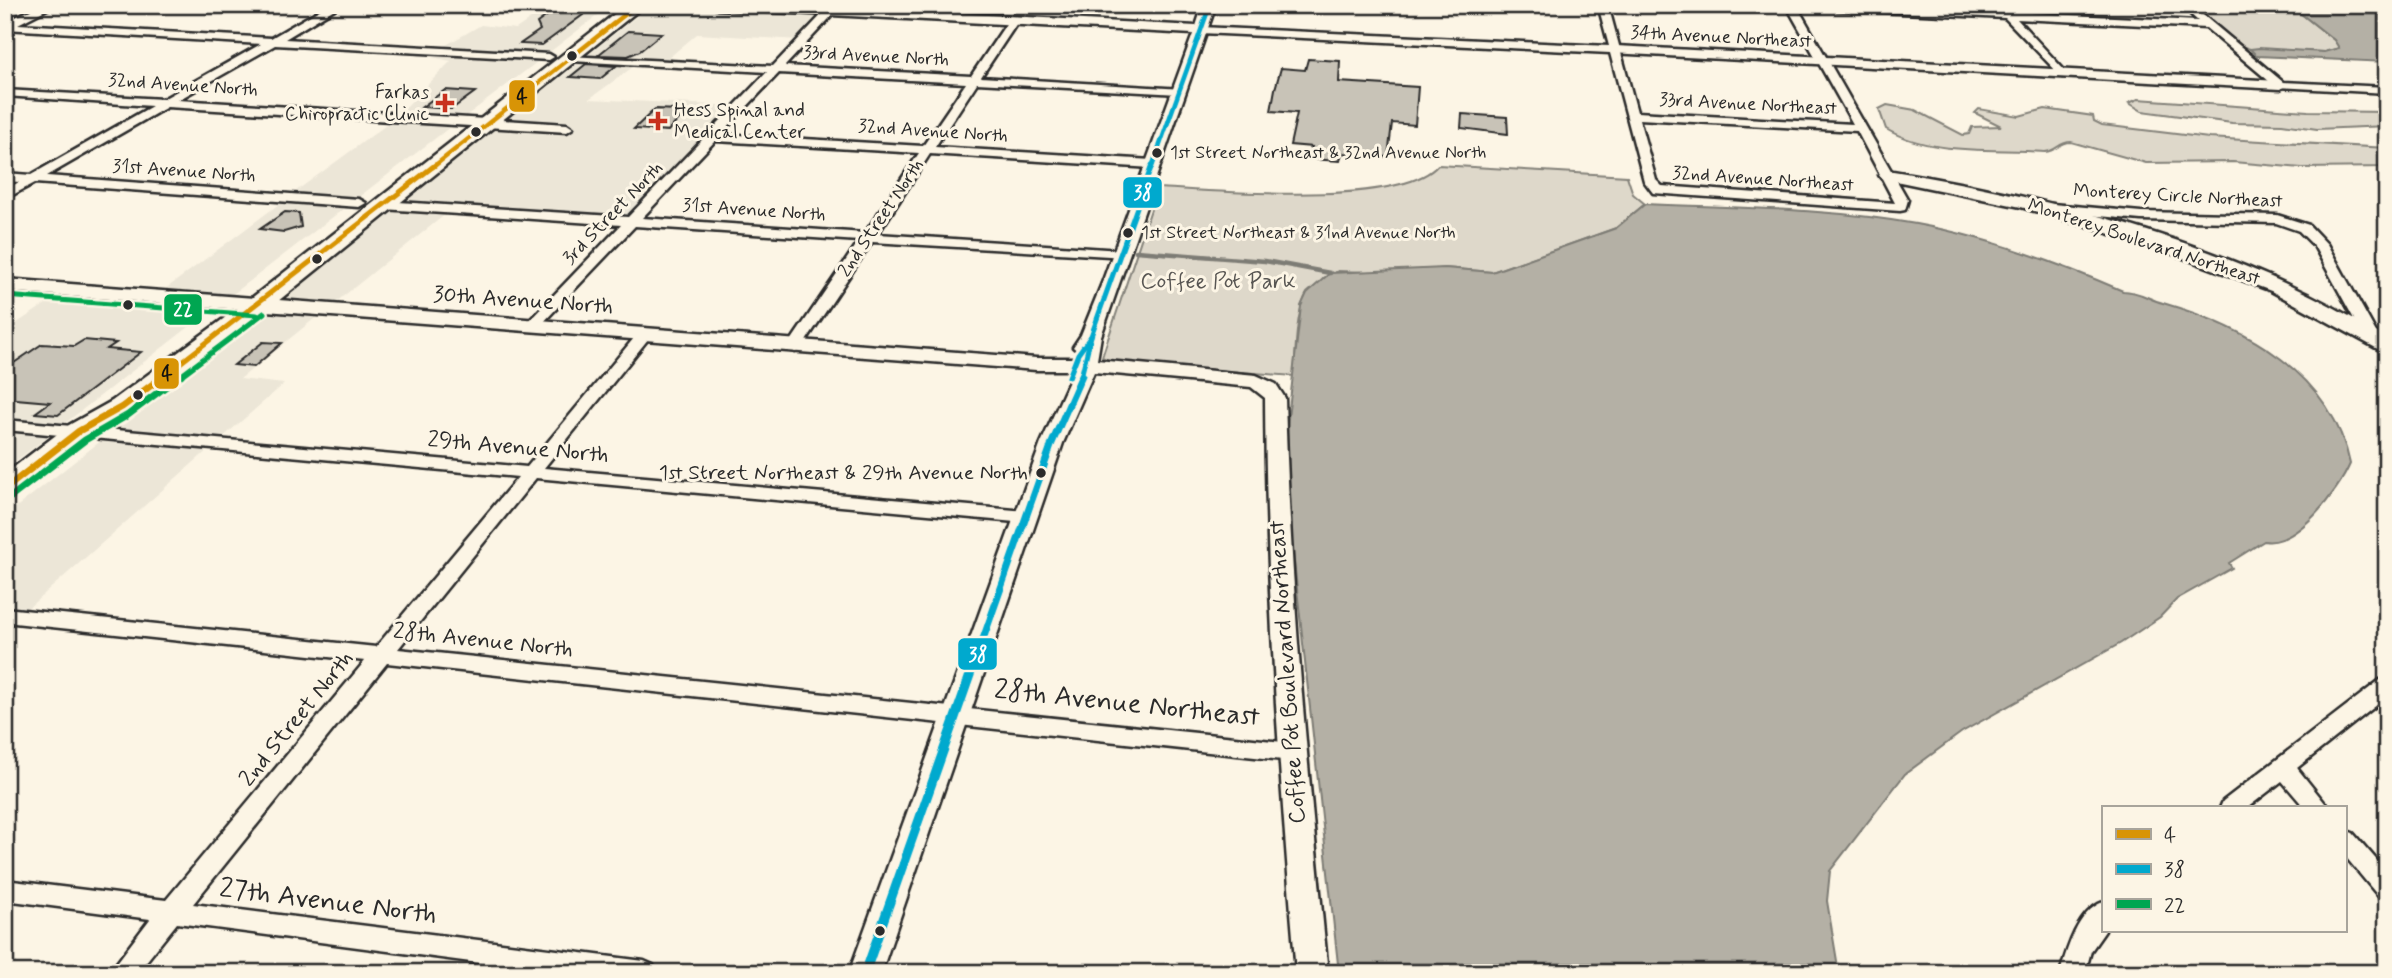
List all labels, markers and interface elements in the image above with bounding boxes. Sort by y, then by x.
street label: 34th Avenue Northeast [1630,20,1812,54]
street label: 33rd Avenue North [802,40,950,72]
unlabelled marker [565,49,579,63]
street label: 32nd Avenue North [107,67,259,103]
line badge: 4 [508,79,536,113]
place label: Farkas Chiropractic Clinic [285,80,430,127]
text: 4 [516,85,528,110]
street label: 33rd Avenue Northeast [1659,87,1837,121]
marker: Farkas Chiropractic Clinic [435,93,455,113]
place label: Hess Spinal and Medical Center [674,98,805,145]
marker: Hess Spinal and Medical Center [648,111,668,131]
street label: 32nd Avenue North [857,113,1009,149]
unlabelled marker [469,125,483,139]
place label: 1st Street Northeast & 32nd Avenue North [1170,141,1486,165]
marker: 1st Street Northeast & 32nd Avenue North [1150,146,1164,160]
street label: 31st Avenue North [112,154,256,188]
street label: 2nd Street North [832,154,930,282]
street label: 3rd Street North [557,156,669,270]
street label: 32nd Avenue Northeast [1671,160,1855,198]
line badge: 38 [1122,176,1163,209]
street label: Monterey Circle Northeast [2073,178,2283,214]
text: 38 [1133,181,1153,206]
street label: 31st Avenue North [682,193,826,227]
street label: Monterey Boulevard Northeast [2025,193,2263,291]
place label: 1st Street Northeast & 31nd Avenue North [1141,221,1456,245]
marker: 1st Street Northeast & 31nd Avenue North [1121,226,1135,240]
unlabelled marker [310,252,324,266]
park label: Coffee Pot Park [1140,267,1296,297]
street label: 30th Avenue North [432,280,614,322]
line badge: 22 [163,293,203,326]
unlabelled marker [121,298,135,312]
text: 22 [173,298,193,323]
line badge: 4 [153,357,180,390]
text: 4 [161,362,173,387]
unlabelled marker [131,388,145,402]
street label: 29th Avenue North [426,425,610,471]
place label: 1st Street Northeast & 29th Avenue North [659,459,1028,487]
marker: 1st Street Northeast & 29th Avenue North [1034,466,1048,480]
street label: Coffee Pot Boulevard Northeast [1262,519,1314,825]
street label: 28th Avenue North [392,617,574,665]
line badge: 38 [957,637,998,671]
text: 38 [968,643,988,668]
street label: 2nd Street North [233,645,361,793]
street label: 28th Avenue Northeast [992,672,1262,736]
legend [2102,806,2346,932]
text: 4 [2164,822,2176,850]
text: 38 [2164,856,2185,884]
street label: 27th Avenue North [217,870,439,934]
text: 22 [2164,892,2185,920]
unlabelled marker [873,924,887,938]

